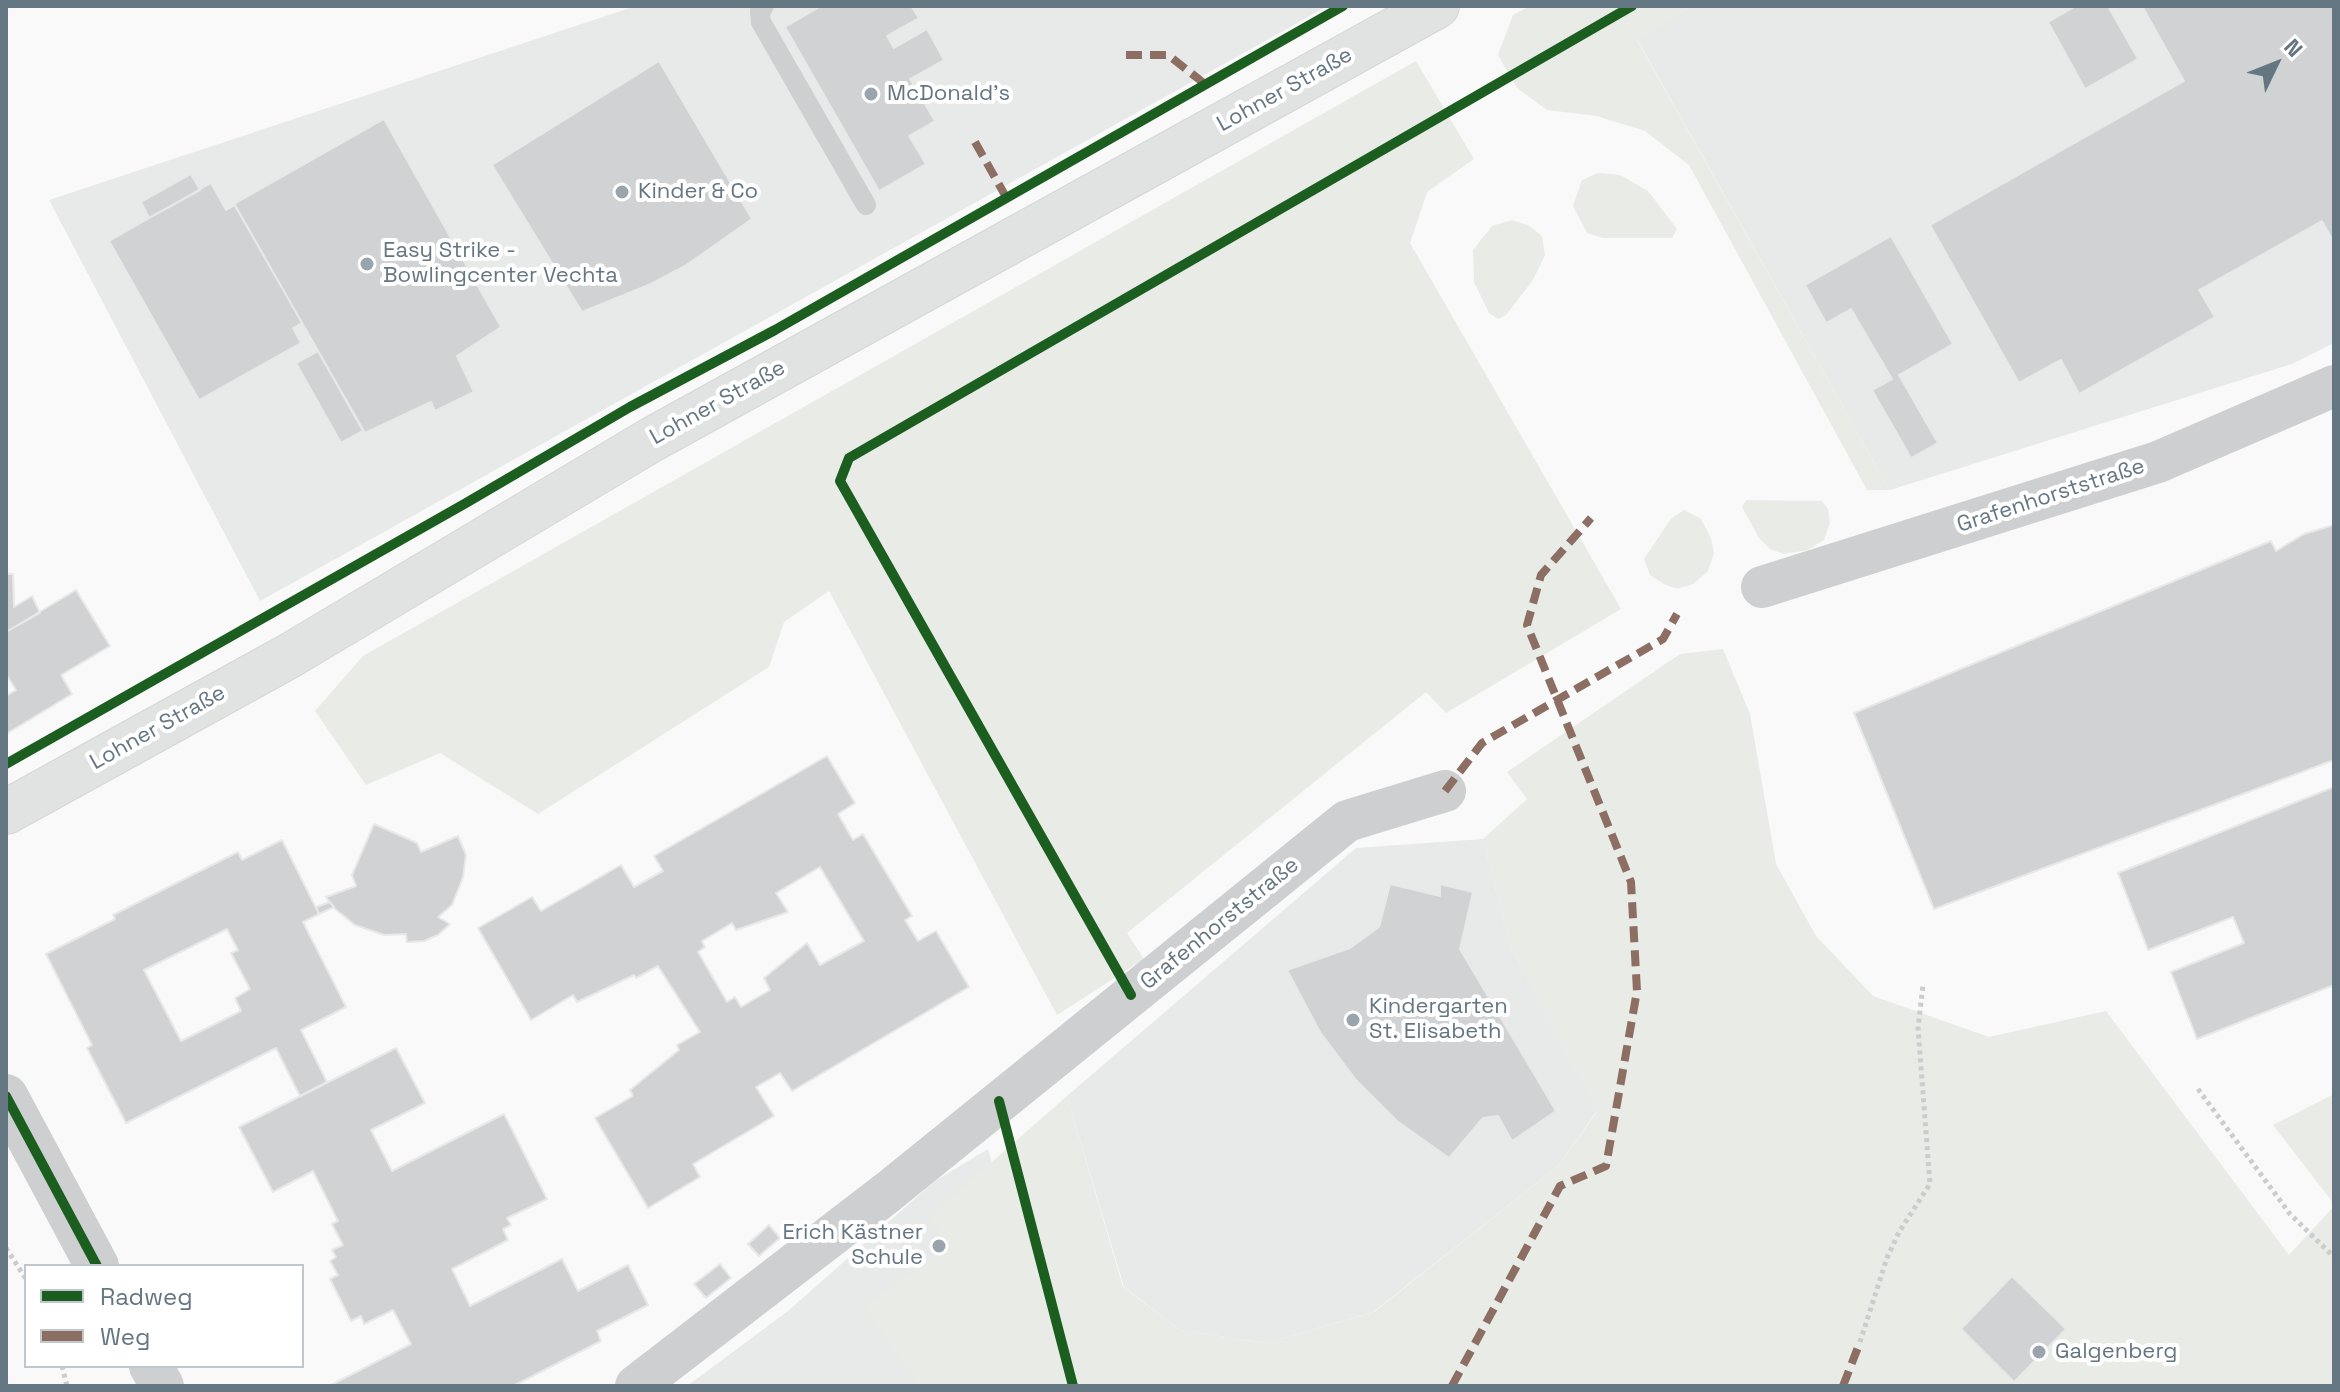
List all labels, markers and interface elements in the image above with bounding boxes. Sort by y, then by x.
north arrow [2236,24,2316,104]
text: N [2278,33,2309,63]
street label: Lohner Straße [1213,42,1357,138]
place label: McDonald's [887,81,1010,107]
marker: McDonald's [862,85,880,103]
place label: Kinder & Co [638,179,758,205]
marker: Kinder & Co [613,183,631,201]
place label: Easy Strike - Bowlingcenter Vechta [383,238,618,290]
marker: Easy Strike - Bowlingcenter Vechta [358,255,376,273]
street label: Lohner Straße [646,355,790,451]
street label: Grafenhorststraße [1954,453,2148,539]
street label: Lohner Straße [86,680,230,776]
street label: Grafenhorststraße [1136,852,1304,996]
place label: Kindergarten St. Elisabeth [1369,994,1508,1046]
marker: Kindergarten St. Elisabeth [1344,1011,1362,1029]
place label: Erich Kästner Schule [782,1220,923,1272]
marker: Erich Kästner Schule [930,1237,948,1255]
legend [24,1264,304,1368]
text: Radweg [100,1281,193,1312]
text: Weg [100,1321,150,1352]
place label: Galgenberg [2055,1339,2177,1365]
marker: Galgenberg [2030,1343,2048,1361]

